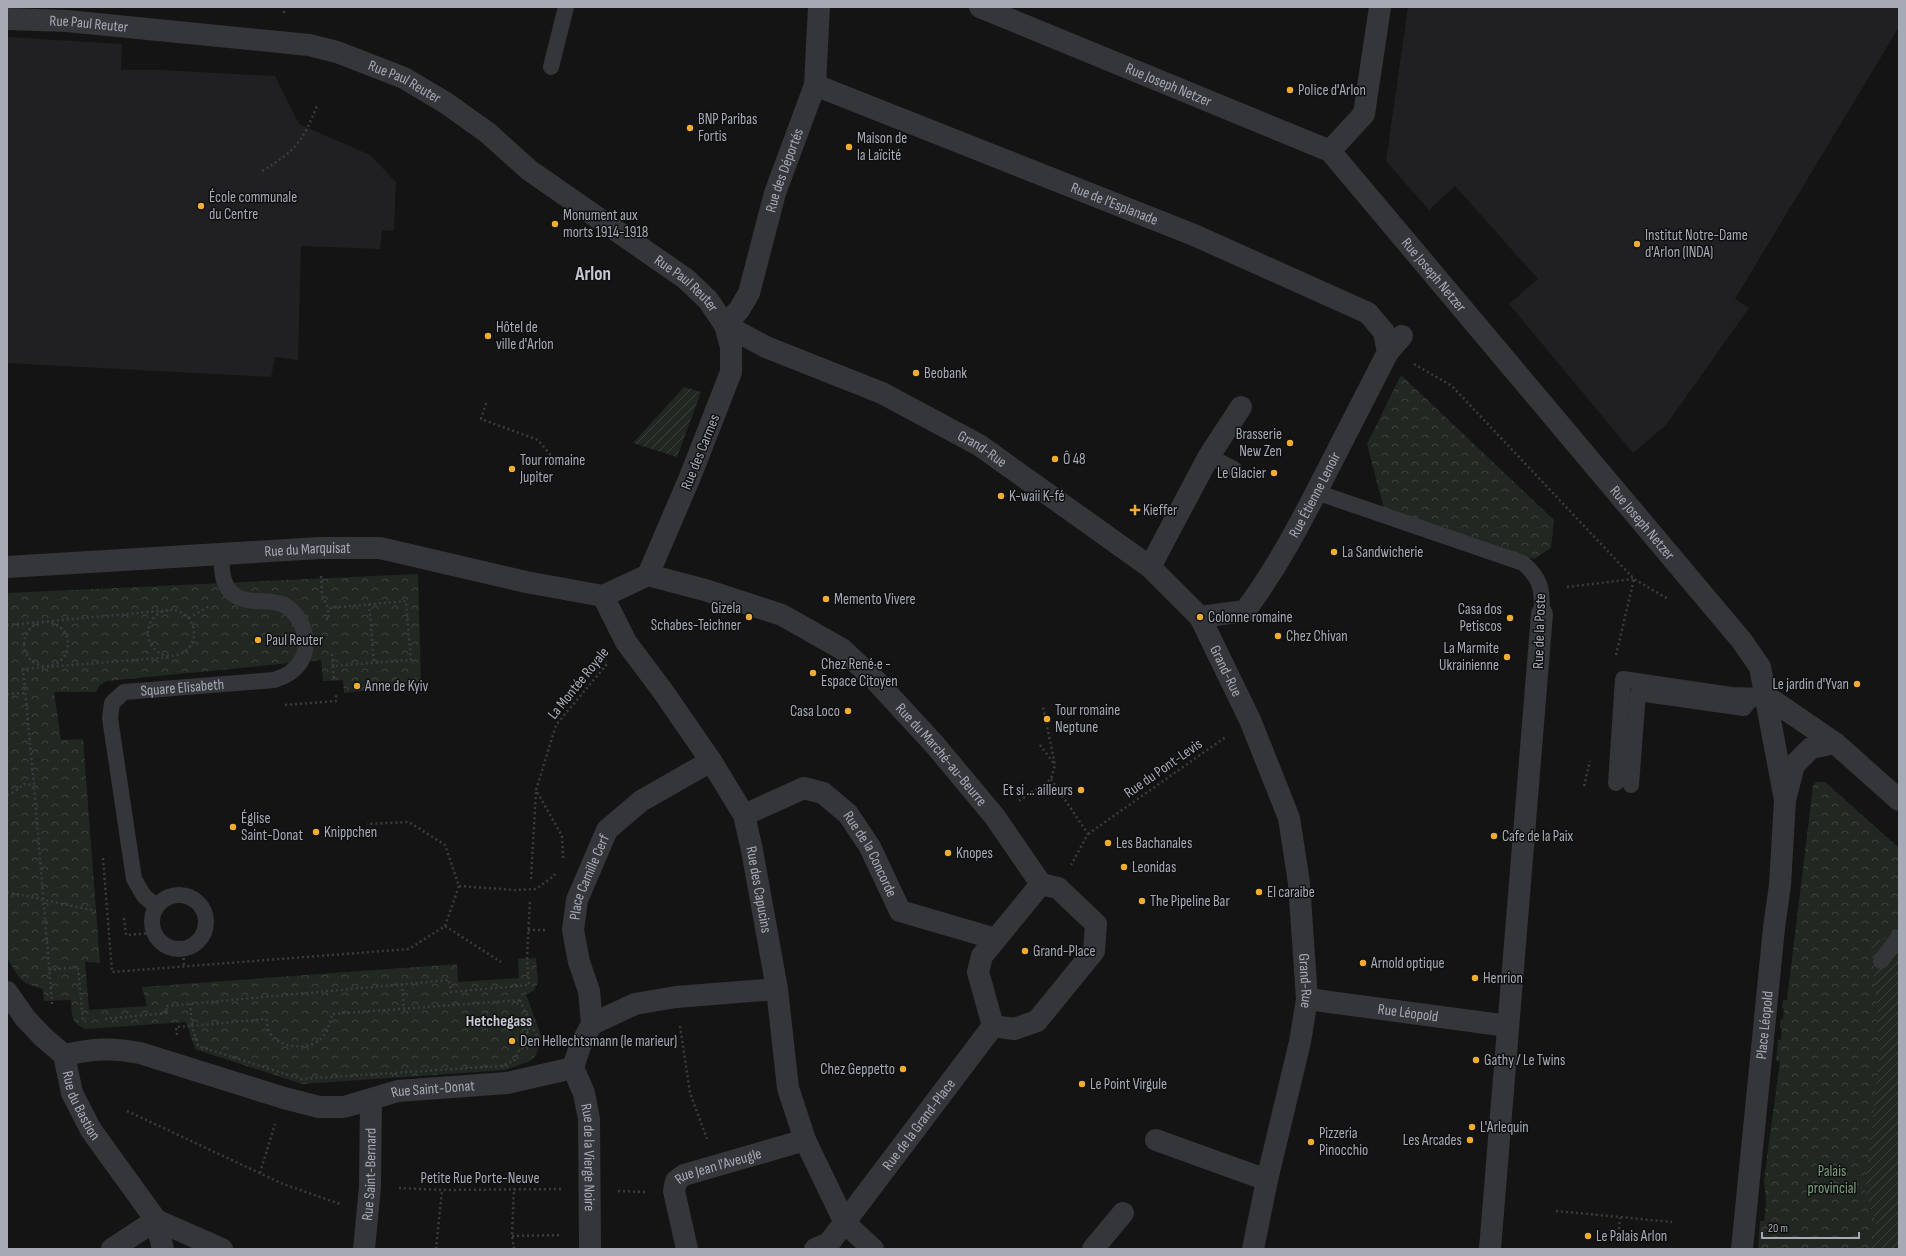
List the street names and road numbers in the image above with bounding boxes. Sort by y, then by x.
street label: Rue Paul Reuter [49,11,130,37]
street label: Rue Paul Reuter [366,56,445,108]
street label: Rue Joseph Netzer [1123,59,1215,111]
street label: Rue des Déportés [761,126,808,214]
street label: Rue de l'Esplanade [1068,178,1161,230]
street label: Rue Joseph Netzer [1397,234,1471,317]
street label: Rue Paul Reuter [651,251,723,316]
street label: Rue des Carmes [677,412,724,493]
street label: Grand-Rue [954,426,1010,472]
street label: Rue Étienne Lenoir [1285,448,1345,541]
street label: Rue Joseph Netzer [1605,482,1679,565]
street label: Rue du Marquisat [264,539,351,561]
street label: Rue de la Poste [1529,593,1550,669]
street label: Grand-Rue [1205,642,1246,700]
street label: La Montée Royale [544,643,613,723]
street label: Square Elisabeth [140,675,225,701]
street label: Rue du Marché-au-Beurre [891,699,991,810]
street label: Rue du Pont-Levis [1121,735,1206,802]
street label: Rue de la Concorde [839,807,901,900]
street label: Place Camille Cerf [565,831,614,921]
street label: Rue des Capucins [741,844,776,934]
street label: Grand-Rue [1294,953,1316,1010]
street label: Place Léopold [1752,990,1778,1060]
street label: Rue Léopold [1377,1000,1439,1027]
street label: Rue du Bastion [58,1069,104,1144]
street label: Rue de la Grand-Place [878,1075,960,1174]
street label: Rue Saint-Donat [389,1076,476,1103]
street label: Rue de la Vierge Noire [576,1102,599,1211]
street label: Rue Saint-Bernard [358,1128,381,1222]
street label: Rue Jean l'Aveugle [671,1144,764,1189]
street label: Petite Rue Porte-Neuve [421,1169,539,1188]

